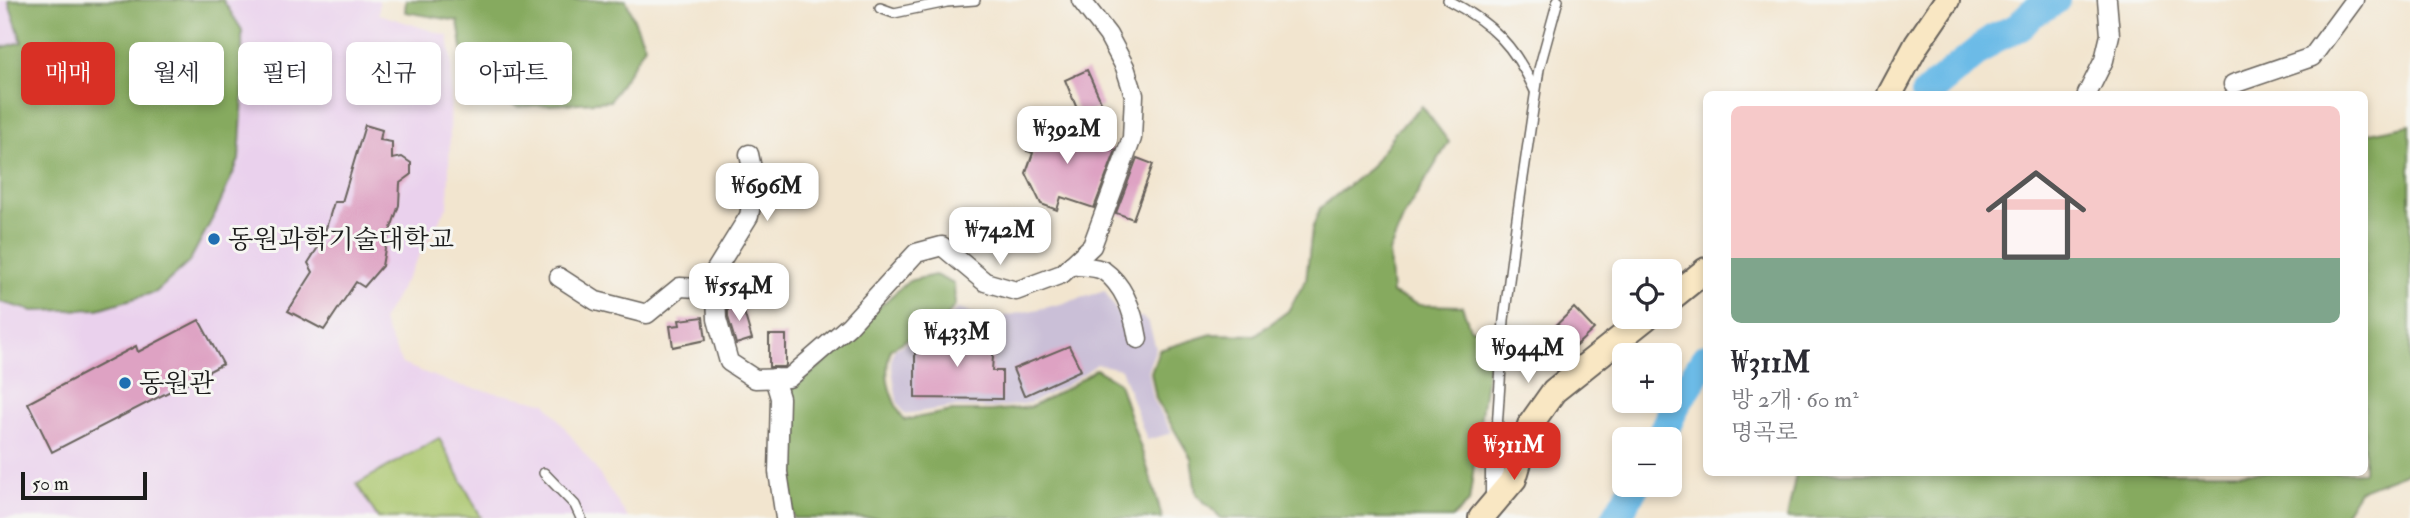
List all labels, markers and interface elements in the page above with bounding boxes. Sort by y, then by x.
chip: 매매 [21,42,115,105]
chip: 월세 [129,42,224,105]
chip: 필터 [238,42,332,105]
chip: 신규 [346,42,441,105]
chip: 아파트 [455,42,572,105]
pin: ₩392M [1018,106,1116,166]
text: ₩392M [1033,114,1101,143]
icon: home [1973,152,2099,278]
pin: ₩696M [718,164,816,223]
text: ₩696M [732,171,802,200]
pin: ₩742M [951,208,1049,267]
text: ₩742M [965,215,1035,244]
place label: 동원과학기술대학교 [228,224,454,256]
marker: 동원과학기술대학교 [206,231,222,247]
map controls [1612,259,1682,497]
button: locate [1612,259,1682,329]
pin: ₩554M [690,264,788,323]
text: ₩554M [705,271,773,300]
pin: ₩433M [908,310,1006,369]
text: ₩433M [924,317,990,346]
pin: ₩944M [1479,326,1577,385]
text: ₩944M [1492,333,1564,362]
button: + [1612,343,1682,413]
text: ₩311M [1731,344,1811,381]
place label: 동원관 [139,368,214,400]
marker: 동원관 [117,375,133,391]
text: 방 2개 · 60 m² [1731,385,1859,414]
text: 명곡로 [1731,418,1798,447]
pin: ₩311M [1465,422,1563,482]
button: − [1612,427,1682,497]
text: ₩311M [1483,430,1545,459]
scale bar [21,469,147,501]
text: 50 m [32,472,69,496]

